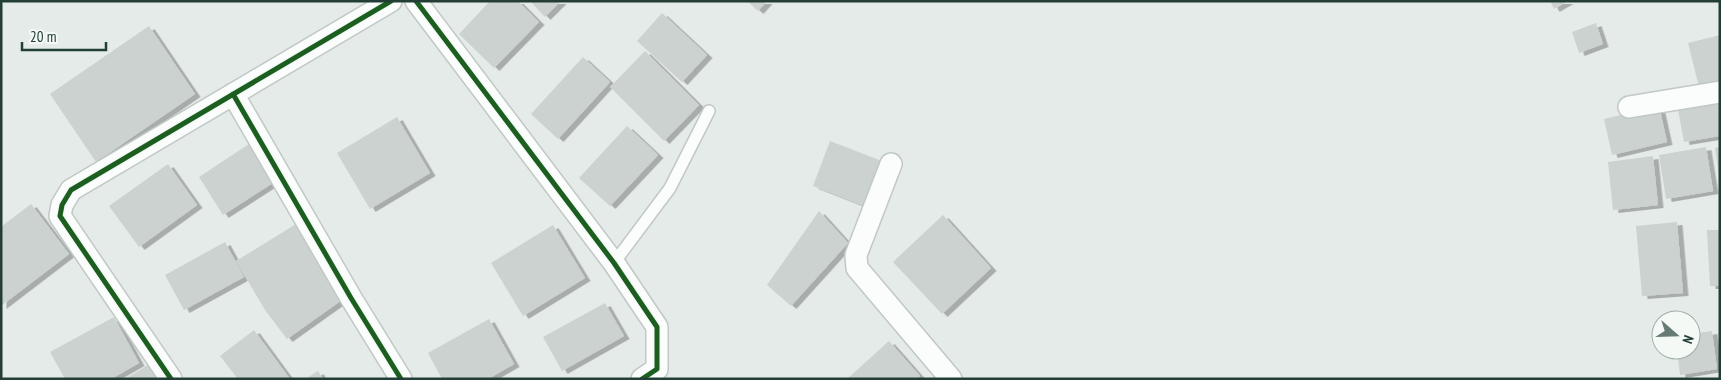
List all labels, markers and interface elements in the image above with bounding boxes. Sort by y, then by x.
scale bar [22,20,106,52]
text: 20 m [30,27,56,46]
north arrow [1651,310,1701,360]
text: N [1678,333,1698,346]

